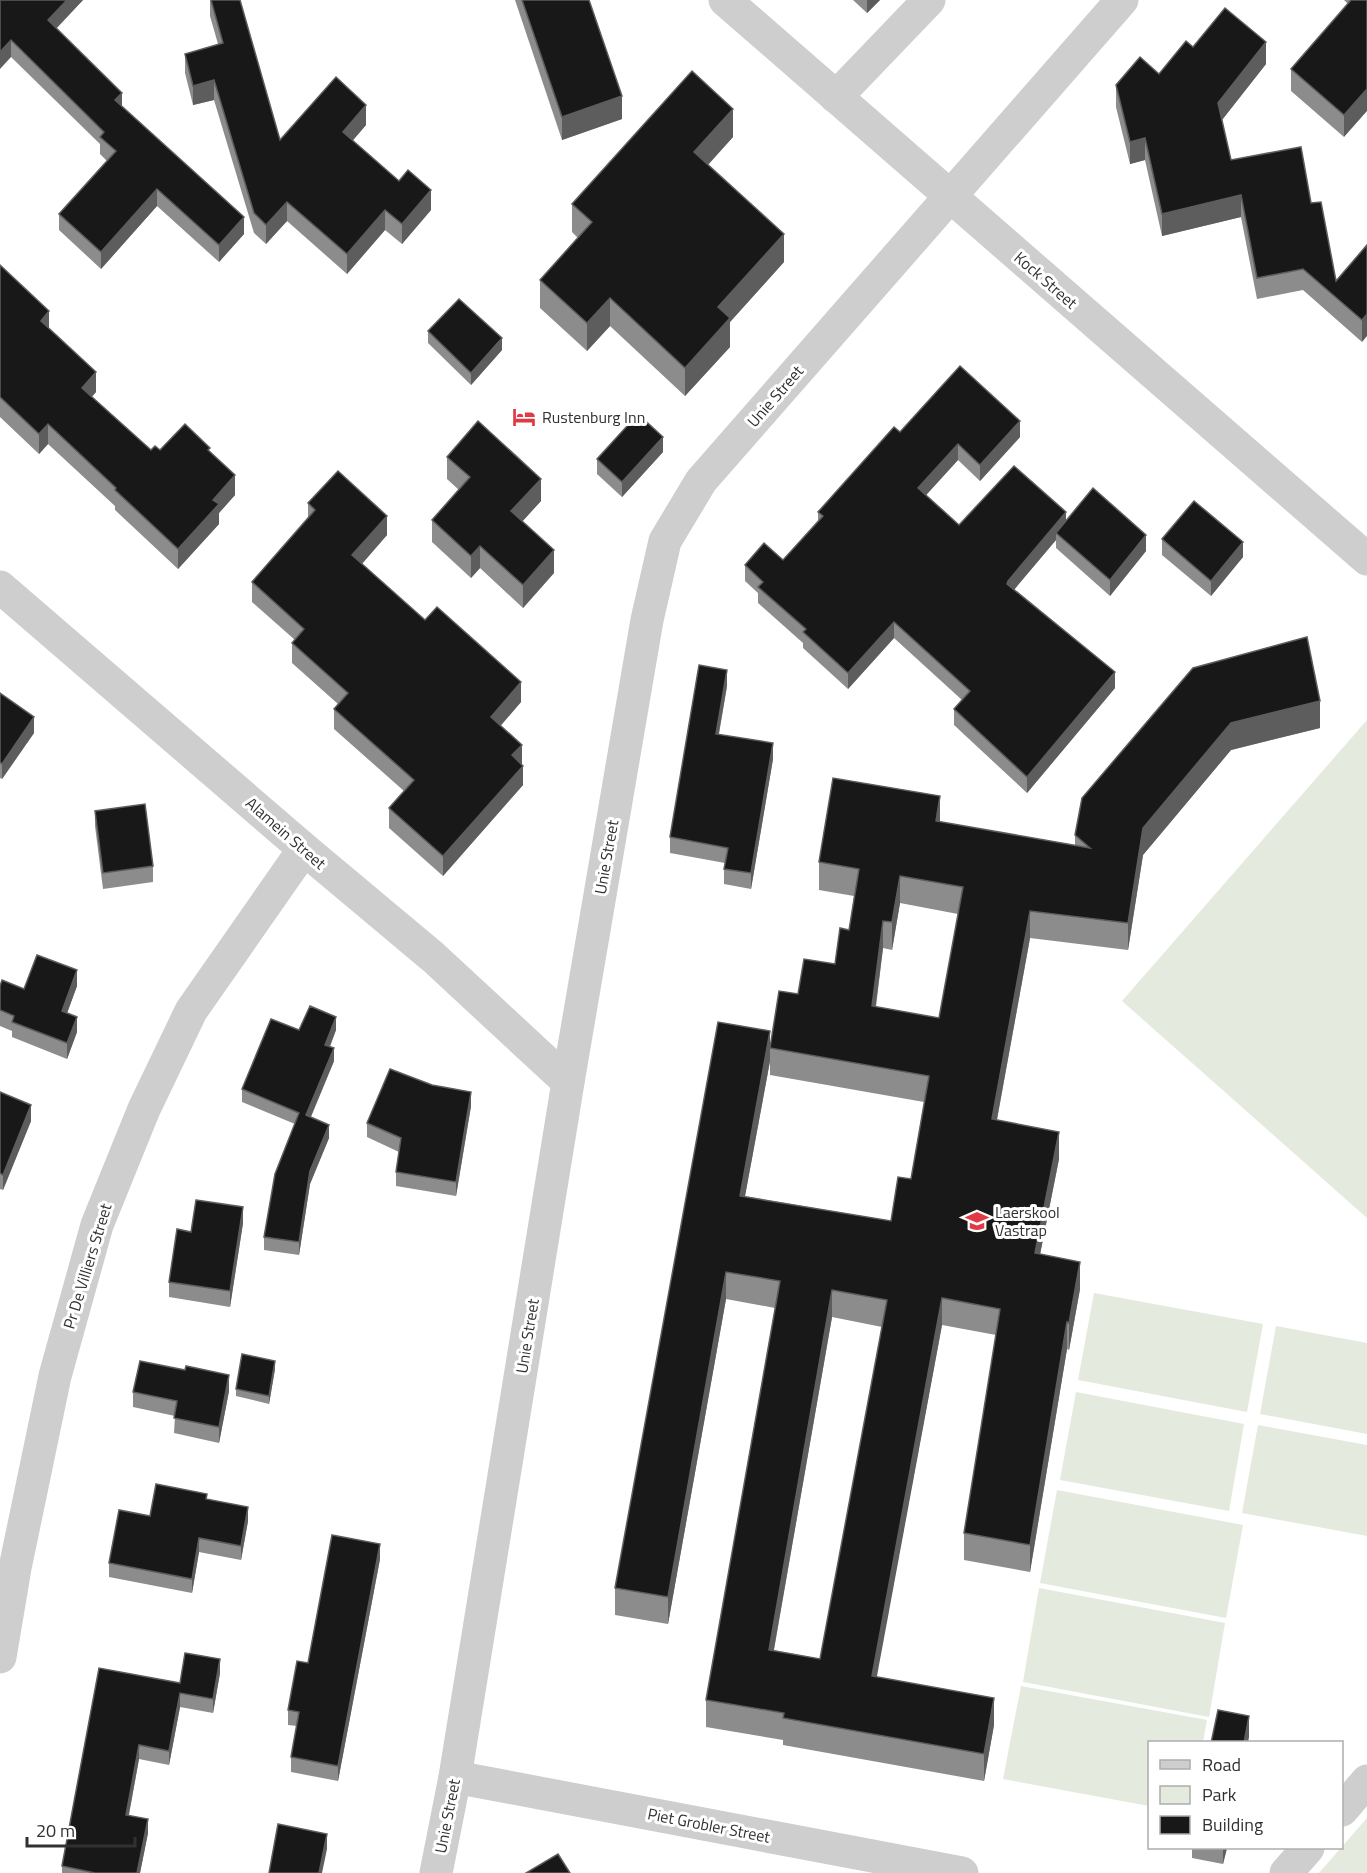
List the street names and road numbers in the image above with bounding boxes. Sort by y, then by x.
street label: Kock Street [1009,246,1083,314]
street label: Unie Street [741,359,809,432]
street label: Alamein Street [241,791,332,875]
street label: Unie Street [588,817,624,896]
street label: Pr De Villiers Street [57,1200,118,1332]
street label: Unie Street [509,1297,545,1375]
street label: Unie Street [428,1776,466,1855]
street label: Piet Grobler Street [646,1801,773,1849]

